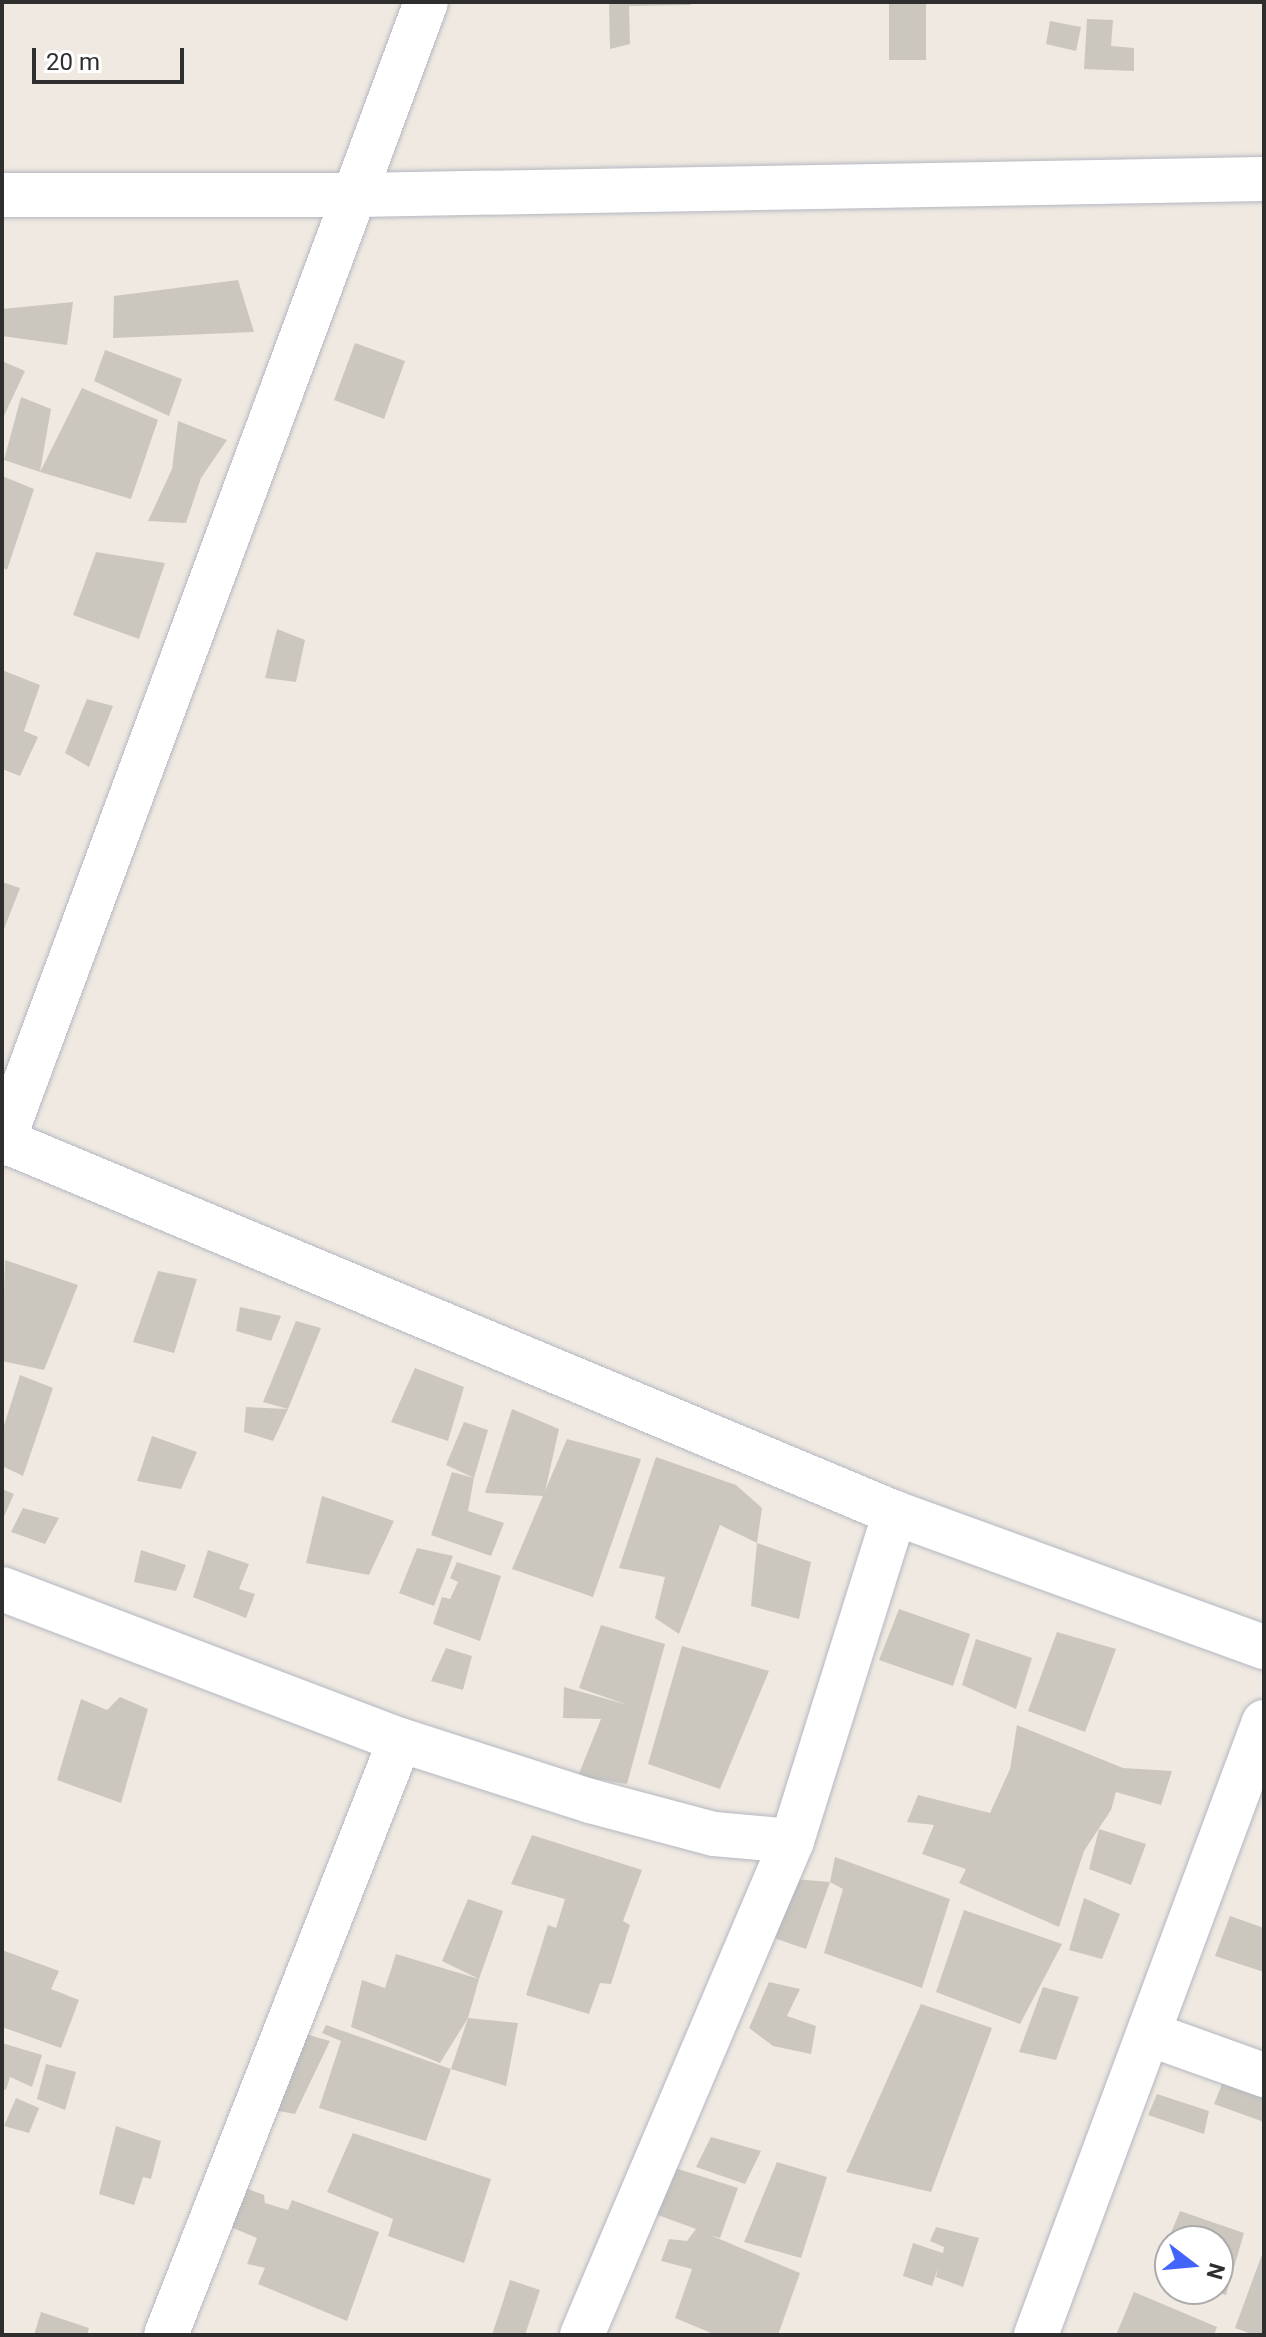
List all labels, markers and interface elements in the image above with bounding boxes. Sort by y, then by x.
scale bar [36,32,188,82]
text: 20 m [46,48,100,76]
north arrow [1154,2225,1234,2305]
text: N [1201,2260,1230,2282]

